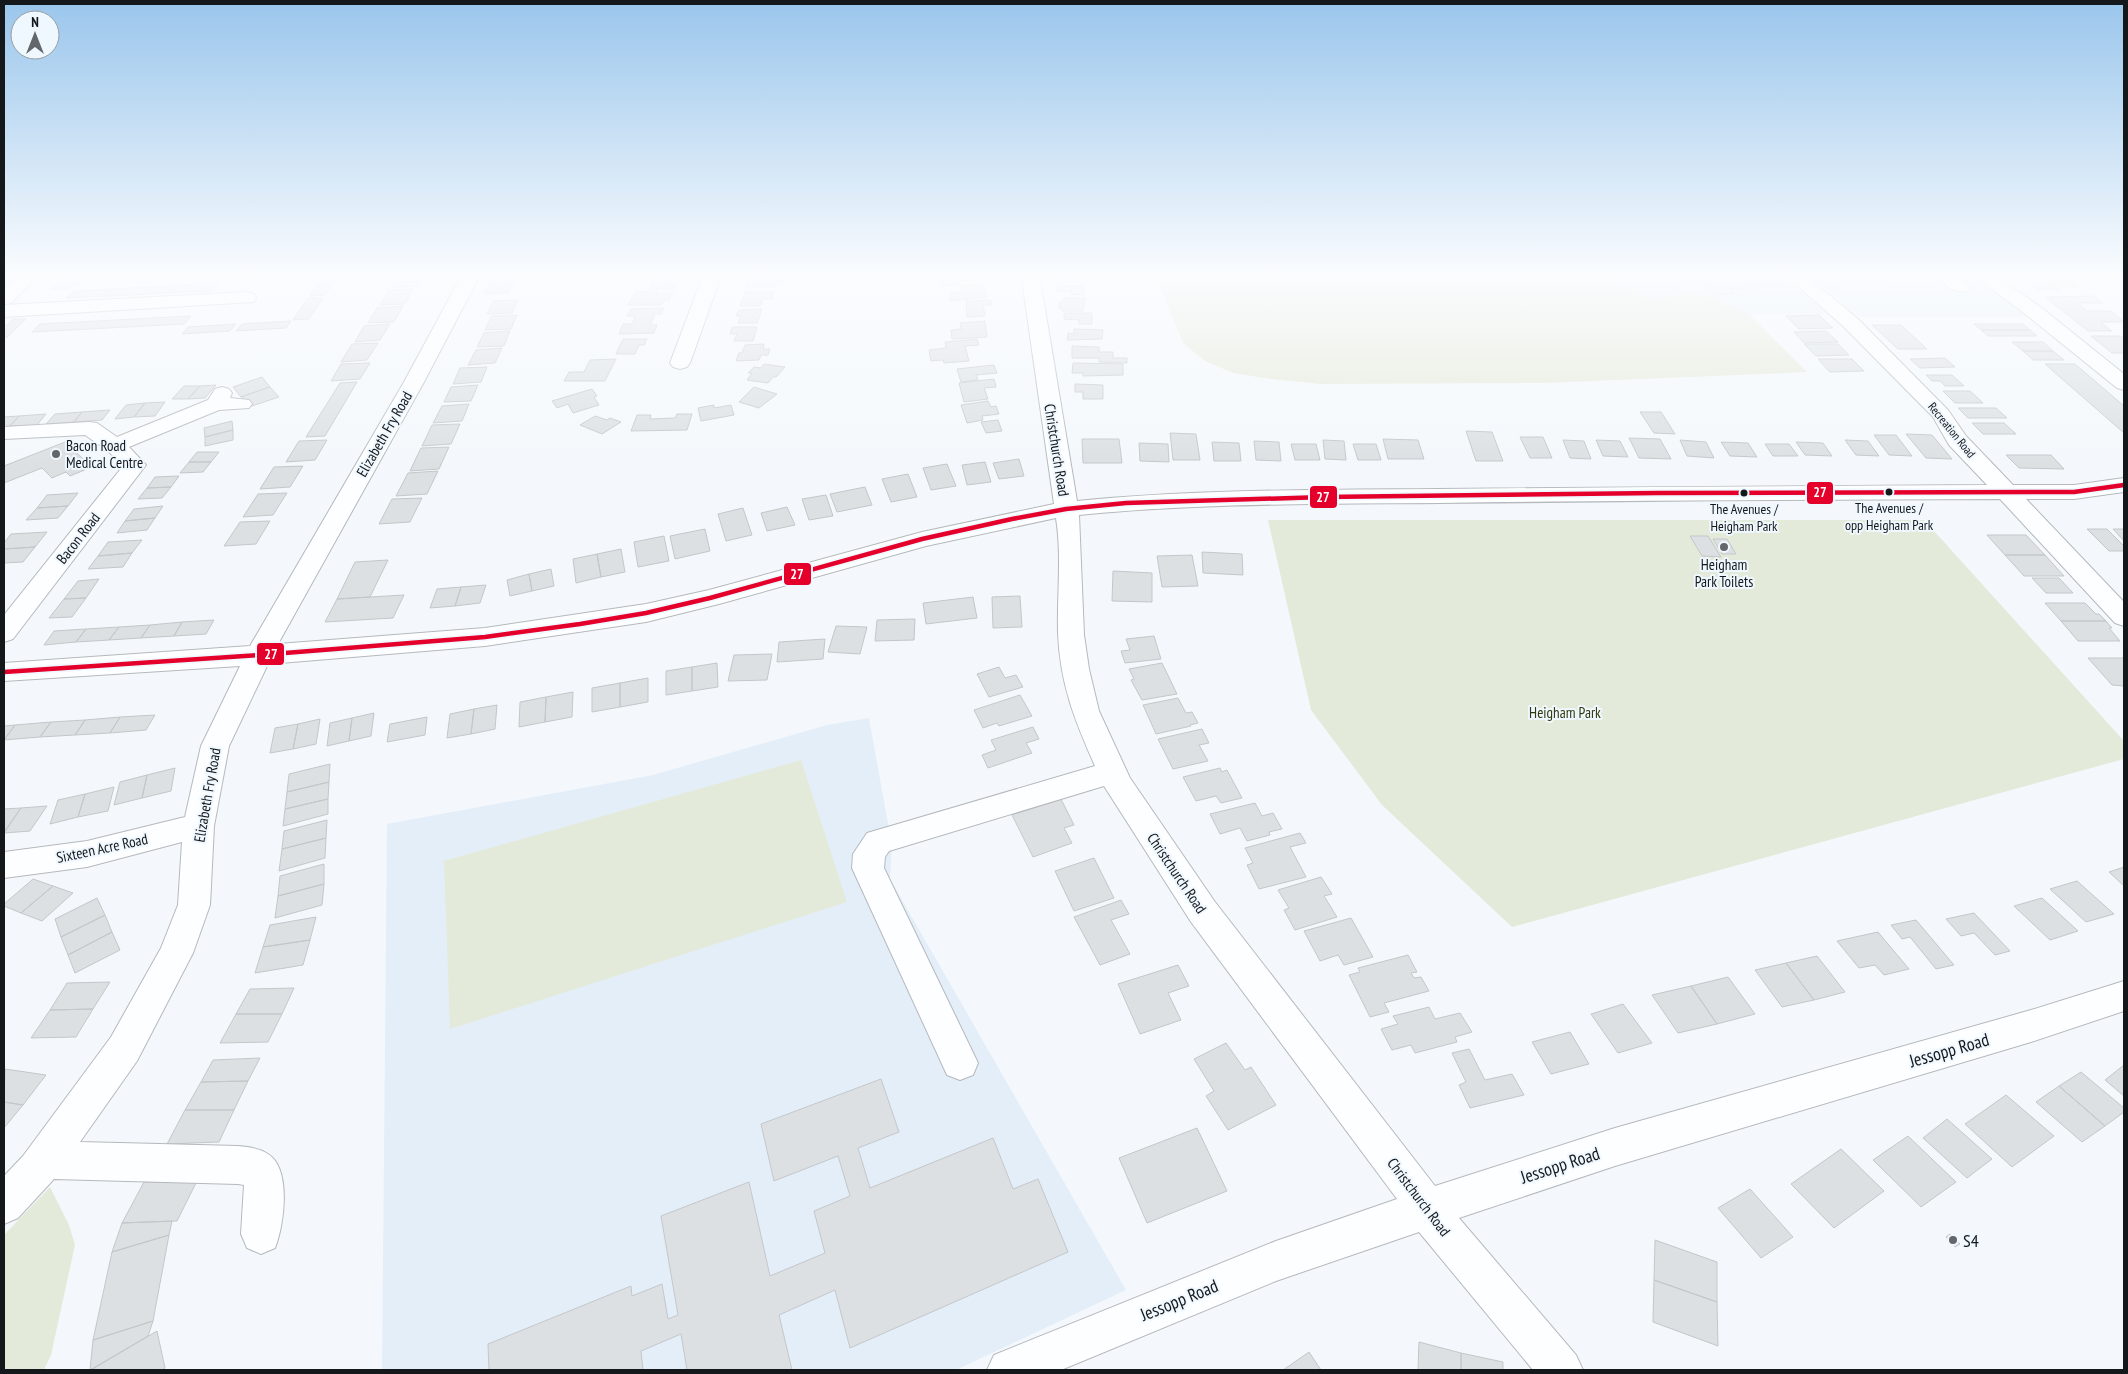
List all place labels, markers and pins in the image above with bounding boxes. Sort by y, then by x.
place label: Bacon Road Medical Centre [66,436,143,472]
marker: Bacon Road Medical Centre [50,448,62,460]
marker: The Avenues / opp Heigham Park [1884,487,1894,497]
marker: The Avenues / Heigham Park [1739,488,1749,498]
place label: The Avenues / opp Heigham Park [1845,499,1934,534]
place label: The Avenues / Heigham Park [1710,500,1779,535]
marker: Heigham Park Toilets [1718,541,1730,553]
place label: Heigham Park Toilets [1695,555,1753,591]
place label: S4 [1963,1229,1979,1252]
marker: S4 [1947,1234,1959,1246]

